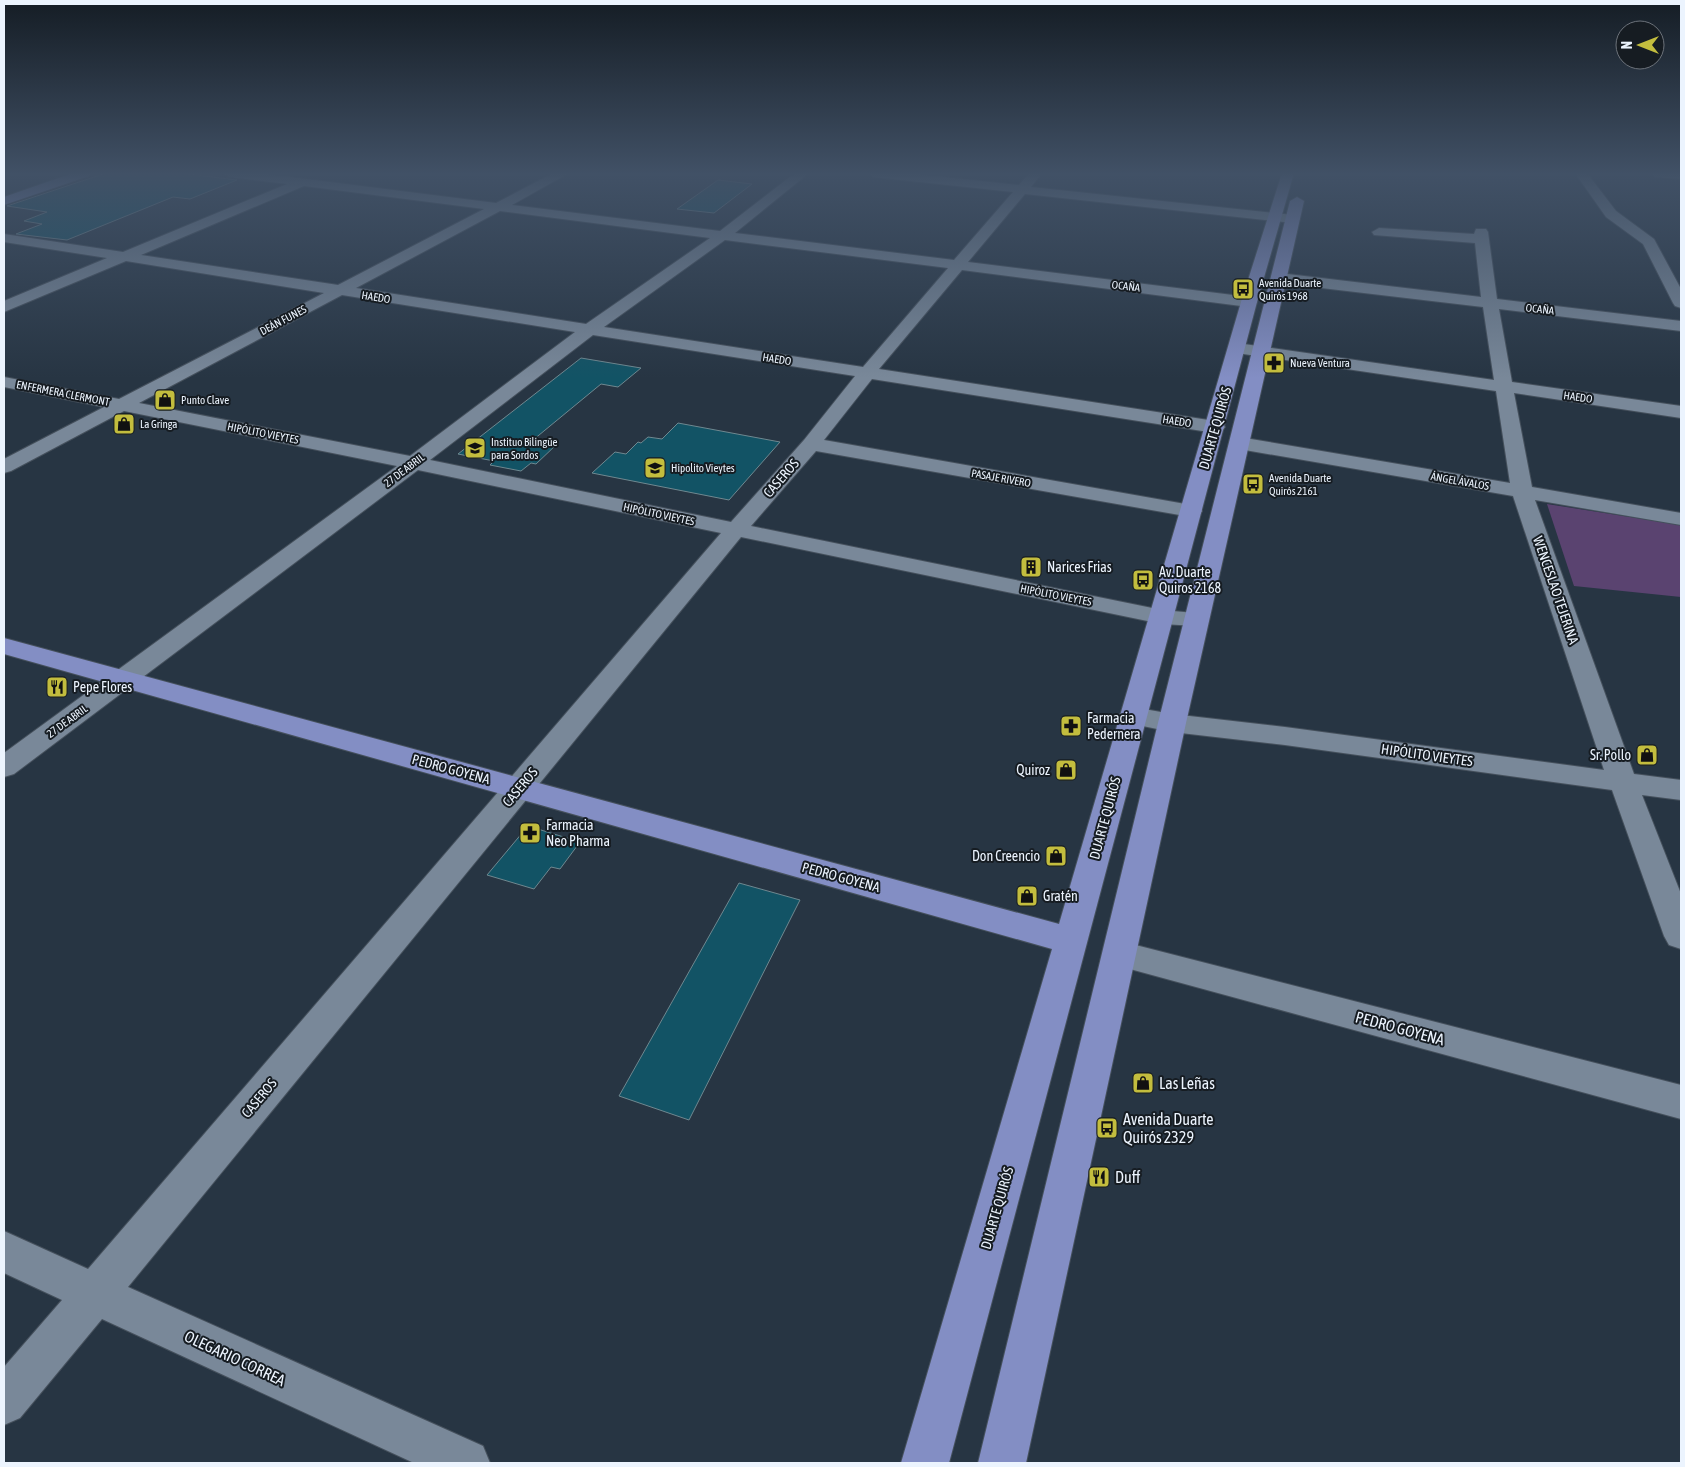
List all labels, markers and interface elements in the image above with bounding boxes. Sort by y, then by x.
north arrow [1615,20,1665,70]
text: N [1619,41,1635,49]
bus stop icon: Avenida Duarte Quirós 1968 [1231,277,1255,301]
place label: Avenida Duarte Quirós 1968 [1259,277,1321,302]
street label: OCAÑA [1111,278,1142,294]
street label: HAEDO [361,289,391,305]
street label: OCAÑA [1525,301,1556,317]
street label: DEÁN FUNES [258,303,309,337]
street label: HAEDO [762,351,792,367]
pharmacy icon: Nueva Ventura [1262,351,1286,375]
place label: Nueva Ventura [1290,357,1350,369]
street label: ENFERMERA CLERMONT [15,378,111,408]
street label: DUARTE QUIRÓS [1196,385,1234,471]
shop icon: Punto Clave [153,388,177,412]
street label: HAEDO [1563,389,1593,405]
place label: Punto Clave [181,394,229,406]
shop icon: La Gringa [112,412,136,436]
street label: HAEDO [1162,413,1192,429]
place label: La Gringa [140,418,177,430]
street label: HIPÓLITO VIEYTES [226,420,300,446]
school or university icon: Instituo Bilingüe para Sordos [463,436,487,460]
place label: Instituo Bilingüe para Sordos [491,436,557,461]
street label: 27 DE ABRIL [381,451,427,489]
street label: CASEROS [760,455,802,501]
school or university icon: Hipolito Vieytes [643,456,667,480]
place label: Hipolito Vieytes [671,462,735,474]
street label: PASAJE RIVERO [970,467,1032,489]
street label: ÁNGEL ÁVALOS [1430,470,1490,492]
bus stop icon: Avenida Duarte Quirós 2161 [1241,472,1265,496]
place label: Avenida Duarte Quirós 2161 [1269,472,1331,497]
street label: HIPÓLITO VIEYTES [622,501,696,527]
street label: WENCESLAO TEJERINA [1530,534,1582,646]
building icon: Narices Frias [1019,555,1043,579]
place label: Narices Frias [1047,559,1112,575]
place label: Av. Duarte Quiros 2168 [1159,564,1221,596]
bus stop icon: Av. Duarte Quiros 2168 [1131,568,1155,592]
street label: HIPÓLITO VIEYTES [1019,582,1093,608]
restaurant icon: Pepe Flores [45,675,69,699]
place label: Pepe Flores [73,679,132,695]
street label: 27 DE ABRIL [44,702,90,740]
place label: Farmacia Pedernera [1087,710,1141,742]
pharmacy icon: Farmacia Pedernera [1059,714,1083,738]
street label: HIPÓLITO VIEYTES [1380,741,1474,769]
shop icon: Sr. Pollo [1635,743,1659,767]
place label: Sr. Pollo [1590,747,1631,763]
street label: PEDRO GOYENA [410,751,492,787]
shop icon: Quiroz [1054,758,1078,782]
place label: Quiroz [1016,762,1050,778]
street label: CASEROS [499,764,541,810]
street label: DUARTE QUIRÓS [1086,775,1124,861]
place label: Farmacia Neo Pharma [546,817,610,849]
pharmacy icon: Farmacia Neo Pharma [518,821,542,845]
shop icon: Don Creencio [1044,844,1068,868]
place label: Don Creencio [972,848,1040,864]
street label: PEDRO GOYENA [800,859,882,895]
shop icon: Gratén [1015,884,1039,908]
place label: Gratén [1043,888,1078,904]
street label: PEDRO GOYENA [1353,1007,1447,1049]
shop icon: Las Leñas [1131,1071,1155,1095]
place label: Las Leñas [1159,1074,1215,1092]
street label: CASEROS [238,1075,280,1121]
place label: Avenida Duarte Quirós 2329 [1123,1110,1214,1146]
bus stop icon: Avenida Duarte Quirós 2329 [1095,1116,1119,1140]
street label: DUARTE QUIRÓS [978,1165,1016,1251]
restaurant icon: Duff [1087,1165,1111,1189]
place label: Duff [1115,1168,1141,1186]
street label: OLEGARIO CORREA [182,1327,288,1389]

